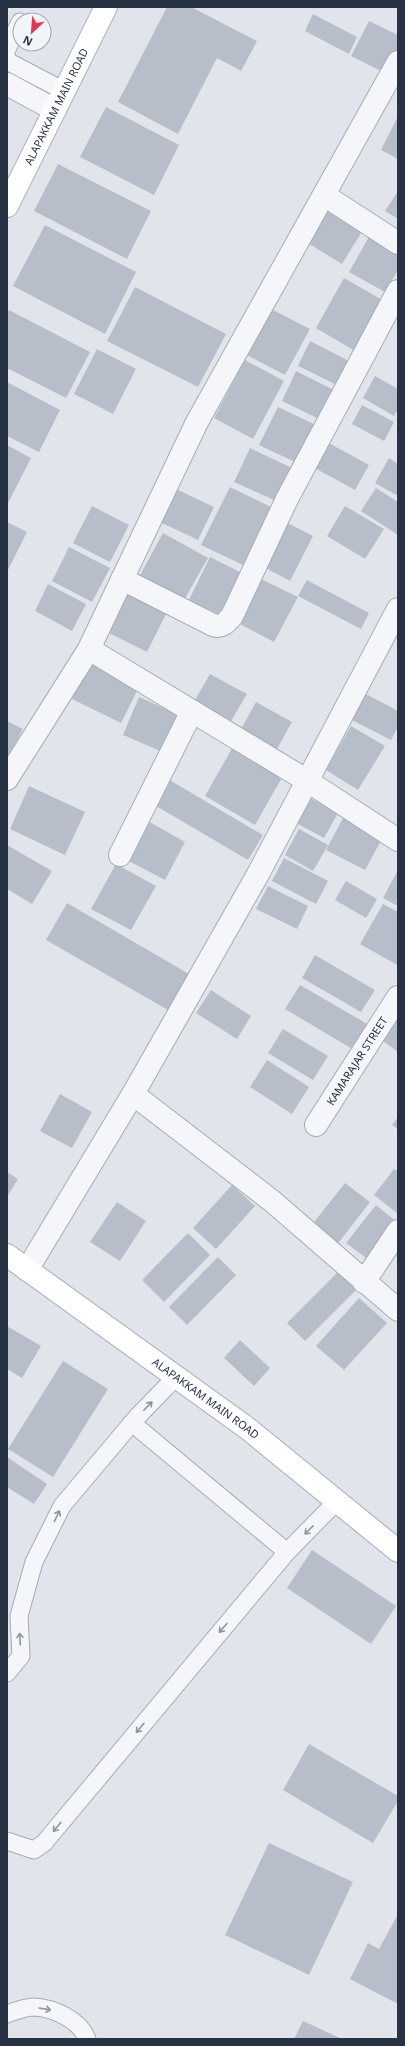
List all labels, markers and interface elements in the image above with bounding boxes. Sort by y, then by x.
north arrow [12,12,52,52]
text: N [20,33,35,50]
street label: ALAPAKKAM MAIN ROAD [21,45,91,167]
street label: KAMARAJAR STREET [323,1014,391,1108]
street label: ALAPAKKAM MAIN ROAD [149,1354,263,1442]
one-way arrow [143,1401,153,1411]
one-way arrow [54,1511,61,1523]
one-way arrow [304,1525,314,1535]
one-way arrow [219,1622,228,1633]
one-way arrow [16,1633,24,1646]
one-way arrow [136,1722,145,1733]
one-way arrow [52,1822,61,1833]
one-way arrow [38,2005,51,2013]

